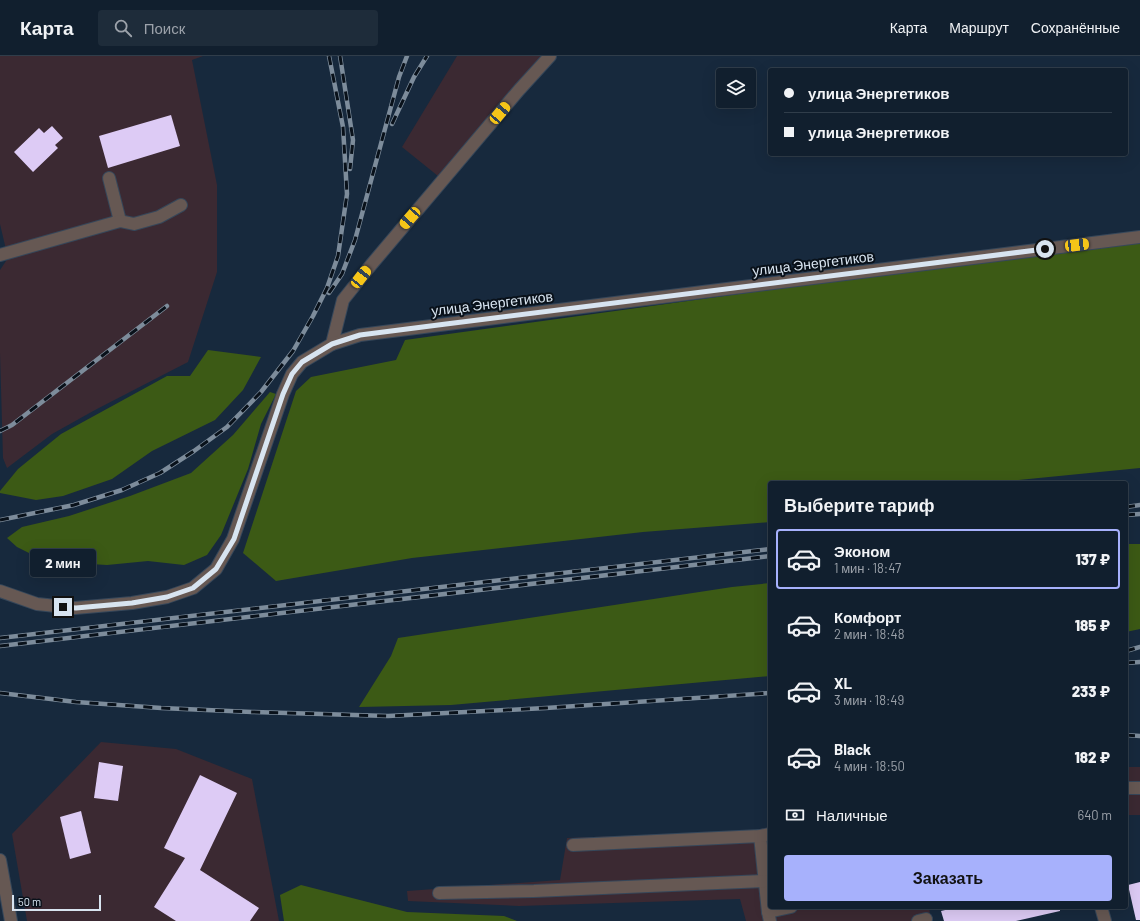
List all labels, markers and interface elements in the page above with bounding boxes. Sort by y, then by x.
search box [98,10,378,46]
text: Карта [20,16,74,39]
icon: search [112,17,134,39]
text: Поиск [144,19,185,37]
text: Карта [890,19,927,36]
text: Маршрут [949,19,1009,36]
text: Сохранённые [1031,19,1120,36]
map controls [716,68,756,108]
button: layers [716,68,756,108]
text: улица Энергетиков [808,84,950,102]
car [488,100,512,126]
text: улица Энергетиков [808,123,950,141]
car [398,205,422,231]
car [1064,238,1090,252]
route start [1036,240,1054,258]
street label: улица Энергетиков [751,247,875,279]
car [349,264,373,290]
street label: улица Энергетиков [430,287,554,319]
text: Выберите тариф [784,494,935,516]
icon: car [786,541,822,577]
text: Эконом [834,542,890,560]
callout: 2 мин [30,549,96,577]
text: 137 ₽ [1075,550,1110,568]
text: 2 мин [45,555,81,571]
text: 1 мин · 18:47 [834,560,901,576]
route end [54,598,72,616]
icon: car [786,607,822,643]
text: Комфорт [834,608,901,626]
text: 185 ₽ [1075,616,1110,634]
text: 2 мин · 18:48 [834,626,905,642]
icon: car [786,673,822,709]
text: XL [834,674,852,692]
text: 233 ₽ [1072,682,1110,700]
text: 3 мин · 18:49 [834,692,904,708]
icon: car [786,739,822,775]
text: Black [834,740,871,758]
text: 182 ₽ [1074,748,1110,766]
text: 4 мин · 18:50 [834,758,905,774]
icon: cash [784,804,806,826]
text: Наличные [816,806,888,824]
text: 640 m [1077,807,1112,823]
button: Заказать [784,855,1112,901]
scale bar [12,893,101,912]
text: 50 m [18,895,41,908]

